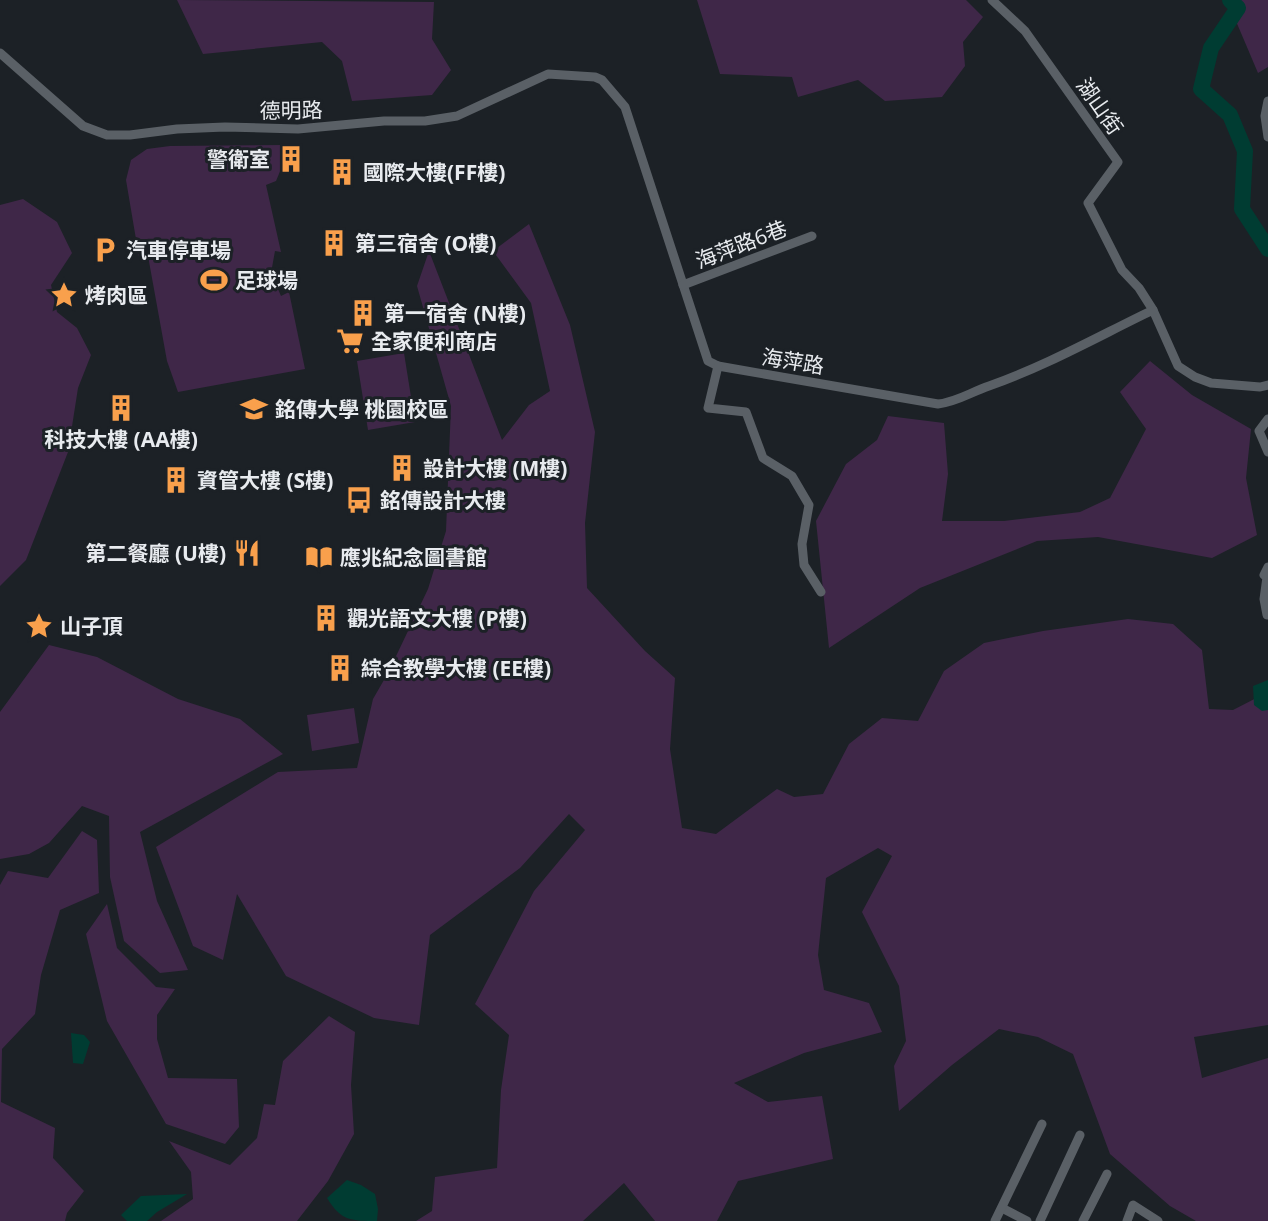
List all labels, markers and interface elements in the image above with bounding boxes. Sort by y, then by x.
street label: 湖山街 [1070,72,1130,140]
street label: 德明路 [259,95,323,125]
building icon: 警衛室 [276,144,306,174]
place label: 警衛室 [207,145,270,173]
building icon: 國際大樓(FF樓) [327,157,357,187]
place label: 國際大樓(FF樓) [363,158,505,186]
street label: 海萍路6巷 [691,214,791,274]
building icon: 第三宿舍 (O樓) [319,228,349,258]
place label: 第三宿舍 (O樓) [355,229,496,257]
parking icon: 汽車停車場 [90,235,120,265]
place label: 汽車停車場 [126,236,231,264]
sports icon: 足球場 [199,265,229,295]
place label: 足球場 [235,266,298,294]
place icon: 烤肉區 [49,280,79,310]
place label: 烤肉區 [85,281,148,309]
building icon: 第一宿舍 (N樓) [348,298,378,328]
place label: 第一宿舍 (N樓) [384,299,526,327]
supermarket icon: 全家便利商店 [335,326,365,356]
place label: 全家便利商店 [371,327,497,355]
street label: 海萍路 [760,342,826,380]
building icon: 科技大樓 (AA樓) [106,393,136,423]
school or university icon: 銘傳大學 桃園校區 [239,394,269,424]
place label: 銘傳大學 桃園校區 [275,395,448,423]
place label: 科技大樓 (AA樓) [44,425,198,453]
building icon: 設計大樓 (M樓) [387,453,417,483]
place label: 設計大樓 (M樓) [423,454,568,482]
building icon: 資管大樓 (S樓) [161,465,191,495]
place label: 資管大樓 (S樓) [197,466,333,494]
bus stop icon: 銘傳設計大樓 [344,485,374,515]
place label: 銘傳設計大樓 [380,486,506,514]
restaurant icon: 第二餐廳 (U樓) [232,538,262,568]
place label: 第二餐廳 (U樓) [85,539,226,567]
library icon: 應兆紀念圖書館 [304,542,334,572]
place label: 應兆紀念圖書館 [340,543,487,571]
building icon: 觀光語文大樓 (P樓) [311,603,341,633]
place label: 觀光語文大樓 (P樓) [347,604,527,632]
place icon: 山子頂 [24,611,54,641]
place label: 山子頂 [60,612,123,640]
building icon: 綜合教學大樓 (EE樓) [325,653,355,683]
place label: 綜合教學大樓 (EE樓) [361,654,551,682]

